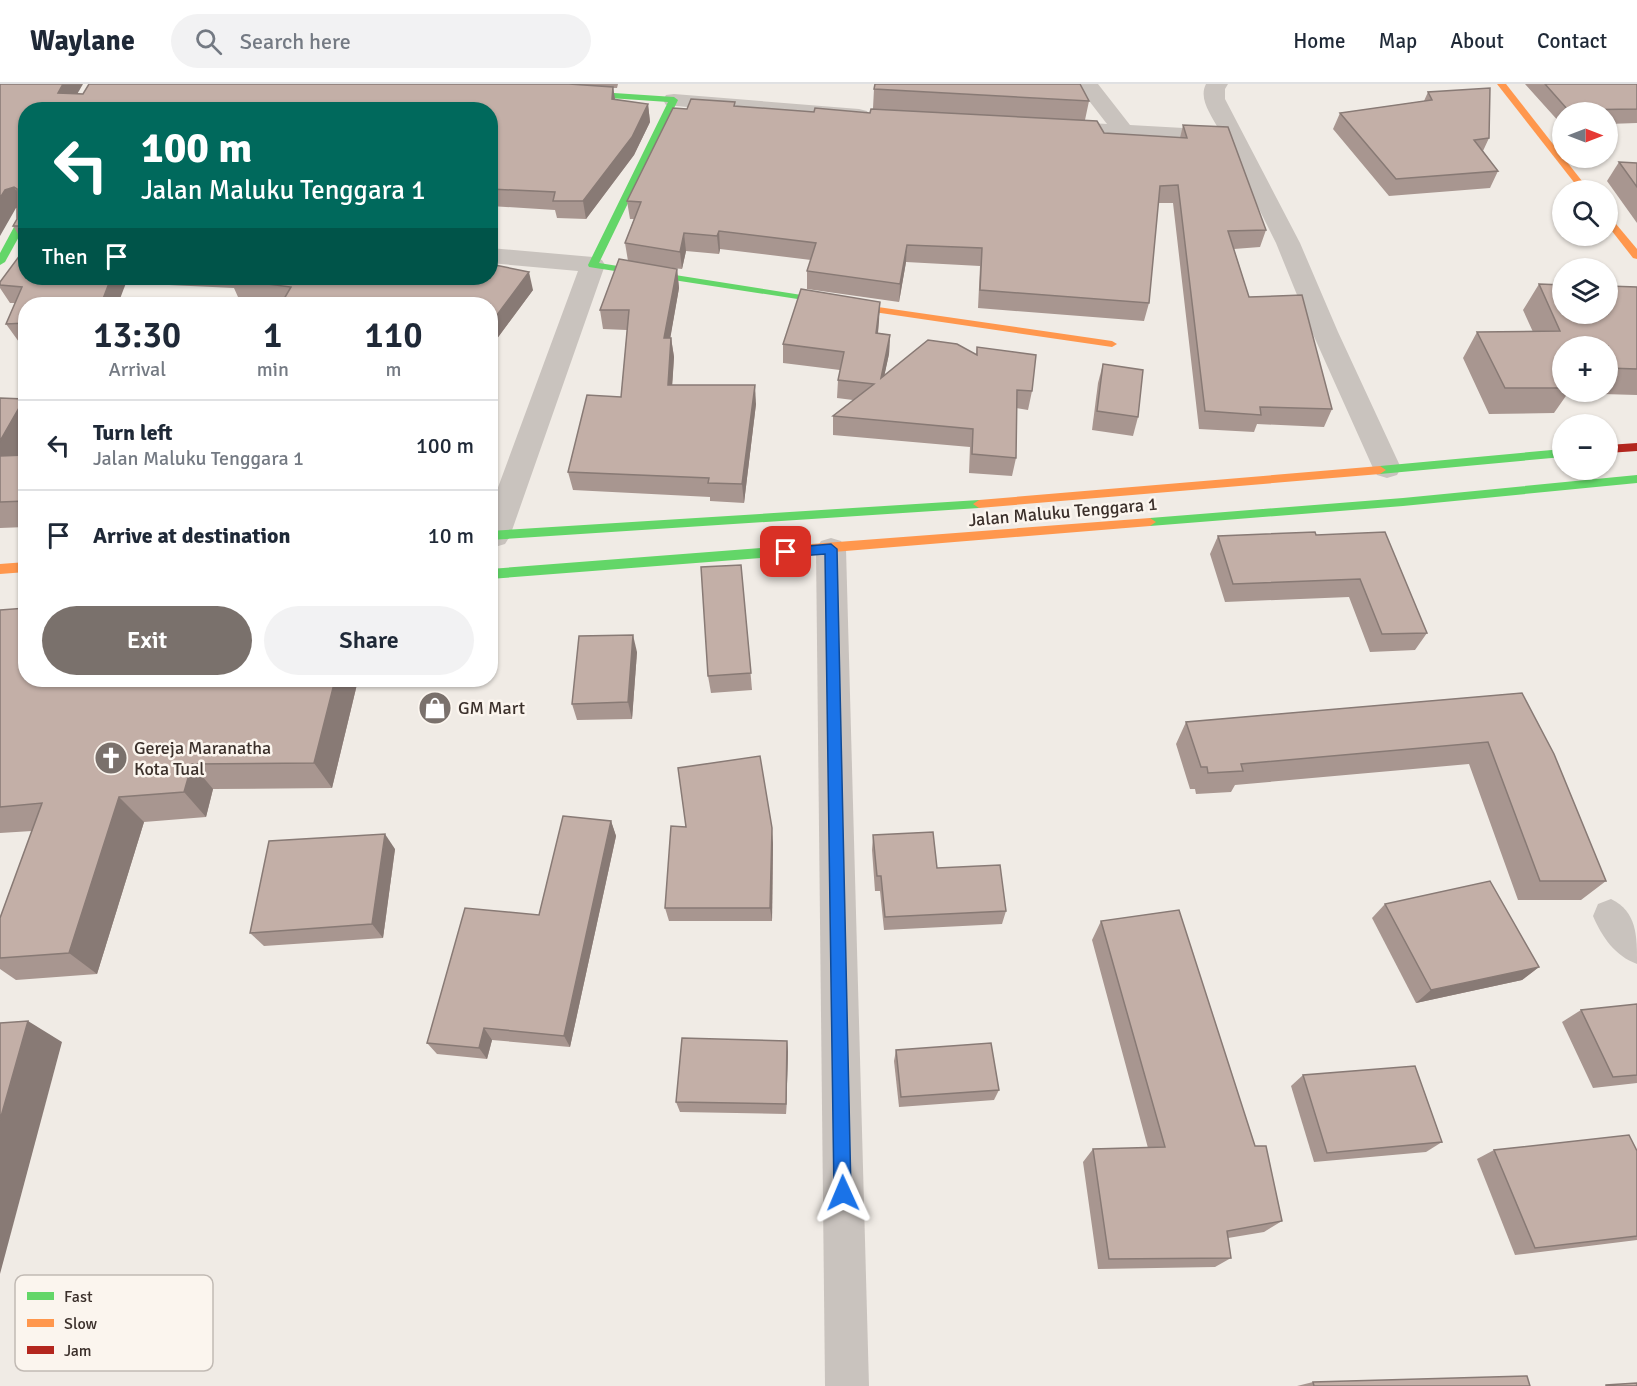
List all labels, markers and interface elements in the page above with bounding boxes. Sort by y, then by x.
search box [171,14,591,68]
text: Waylane [30,24,135,58]
icon: search [192,25,225,58]
text: Search here [240,28,351,55]
text: Home [1293,28,1346,54]
text: Map [1379,28,1417,54]
text: About [1450,28,1504,54]
text: Contact [1537,28,1607,54]
north arrow [1552,102,1618,168]
map controls [1552,102,1618,480]
text: 100 m [141,123,252,174]
icon: left [42,126,120,204]
text: Jalan Maluku Tenggara 1 [141,174,426,207]
button: search [1552,180,1618,246]
icon: arrive [100,240,133,273]
text: Then [42,243,88,270]
button: layers [1552,258,1618,324]
text: 13:30 [93,313,181,358]
text: 1 [263,313,283,358]
text: 110 [364,313,423,358]
button: + [1552,336,1618,402]
text: Arrival [109,357,166,382]
text: min [257,357,289,382]
text: m [385,357,401,382]
button: − [1552,414,1618,480]
text: Turn left [93,419,173,446]
icon: left [42,429,75,462]
text: 100 m [416,432,474,459]
text: Jalan Maluku Tenggara 1 [93,446,304,471]
street label: Jalan Maluku Tenggara 1 [968,493,1158,531]
icon: arrive [42,519,75,552]
text: Arrive at destination [93,522,290,549]
text: 10 m [428,522,474,549]
pin [760,526,811,577]
icon: arrive [769,535,802,568]
button: Exit [42,606,252,675]
button: Share [264,606,474,675]
shop icon: GM Mart [417,690,453,726]
place label: GM Mart [458,697,525,719]
place label: Gereja Maranatha Kota Tual [134,737,271,780]
church icon: Gereja Maranatha Kota Tual [93,740,129,776]
position arrow [811,1161,875,1225]
legend [15,1275,213,1371]
text: Fast [64,1287,93,1307]
text: Slow [64,1314,98,1334]
text: Jam [64,1341,92,1361]

